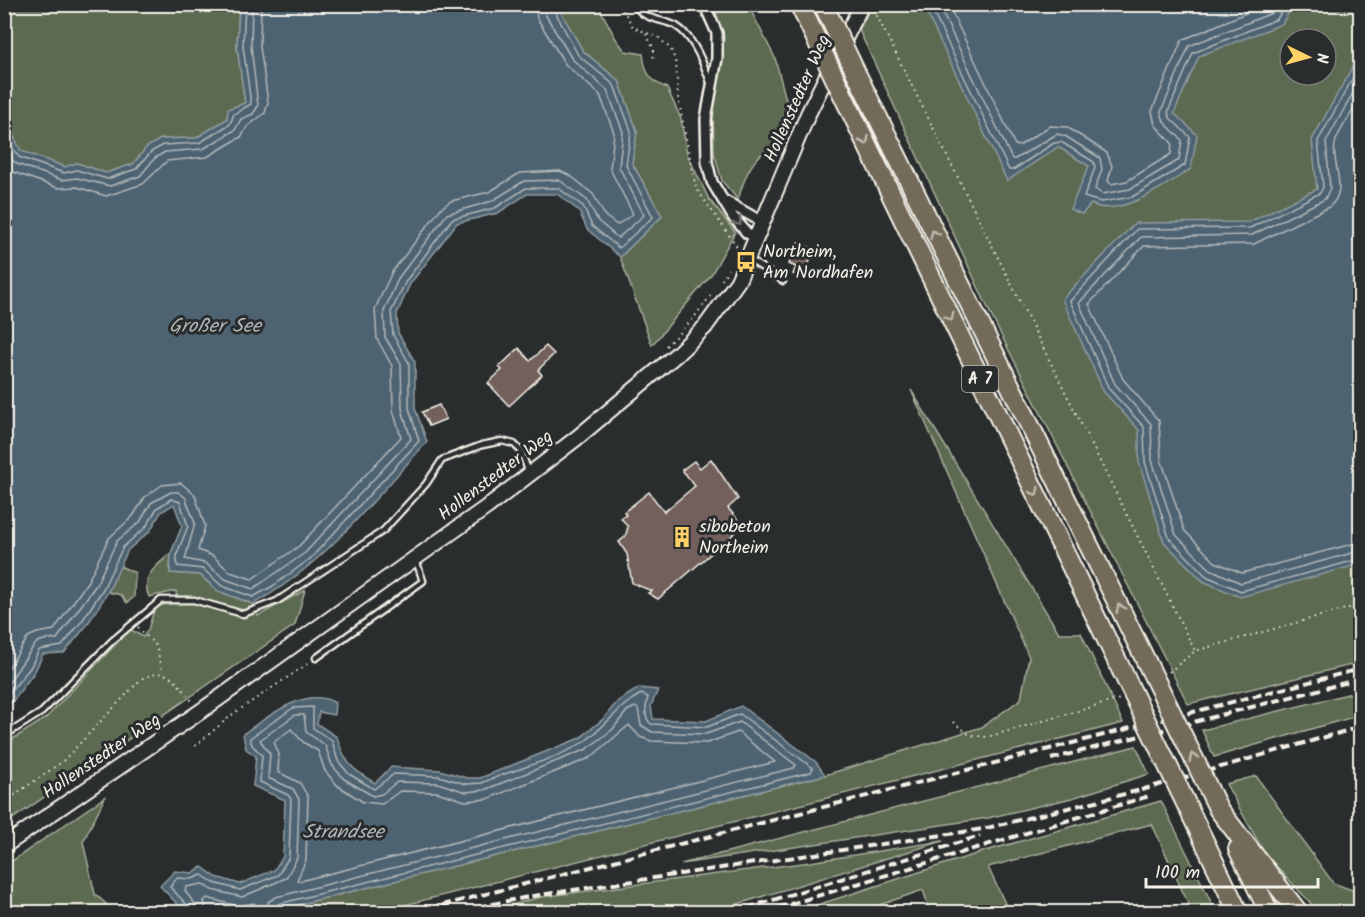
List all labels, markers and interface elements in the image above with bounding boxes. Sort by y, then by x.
north arrow [1278,27,1338,87]
street label: Hollenstedter Weg [757,30,839,168]
text: N [1309,52,1334,64]
one-way arrow [858,135,870,146]
one-way arrow [731,216,742,227]
one-way arrow [930,229,942,240]
place label: Northeim, Am Nordhafen [763,238,873,288]
bus stop icon: Northeim, Am Nordhafen [734,250,758,274]
water label: Großer See [169,311,263,343]
one-way arrow [943,311,955,322]
road number: A 7 [962,366,998,392]
street label: Hollenstedter Weg [432,423,560,529]
one-way arrow [1028,486,1040,497]
place label: sibobeton Northeim [699,513,771,563]
building icon: sibobeton Northeim [670,525,694,549]
one-way arrow [1115,604,1127,615]
street label: Hollenstedter Weg [37,707,167,807]
one-way arrow [1189,753,1201,764]
water label: Strandsee [302,817,386,849]
scale bar [1146,851,1318,889]
text: 100 m [1155,859,1200,888]

